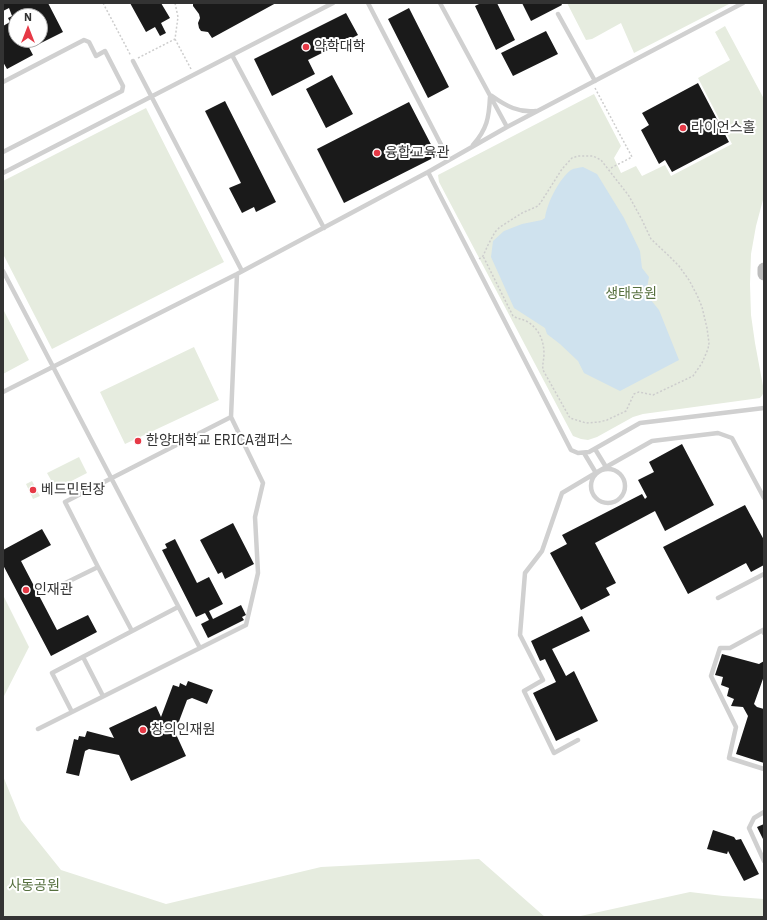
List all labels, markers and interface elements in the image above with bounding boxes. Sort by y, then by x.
north arrow [8,8,48,48]
text: N [24,10,32,24]
place label: 약학대학 [314,39,366,55]
marker: 약학대학 [301,42,311,52]
place label: 라이언스홀 [691,120,755,136]
marker: 라이언스홀 [678,123,688,133]
place label: 융합교육관 [385,145,449,161]
marker: 융합교육관 [372,148,382,158]
park label: 생태공원 [605,286,657,302]
place label: 한양대학교 ERICA캠퍼스 [146,433,293,449]
marker: 한양대학교 ERICA캠퍼스 [133,436,143,446]
place label: 베드민턴장 [41,482,105,498]
marker: 베드민턴장 [28,485,38,495]
place label: 인재관 [34,582,73,598]
marker: 인재관 [21,585,31,595]
place label: 창의인재원 [151,722,215,738]
marker: 창의인재원 [138,725,148,735]
park label: 사동공원 [8,878,60,894]

